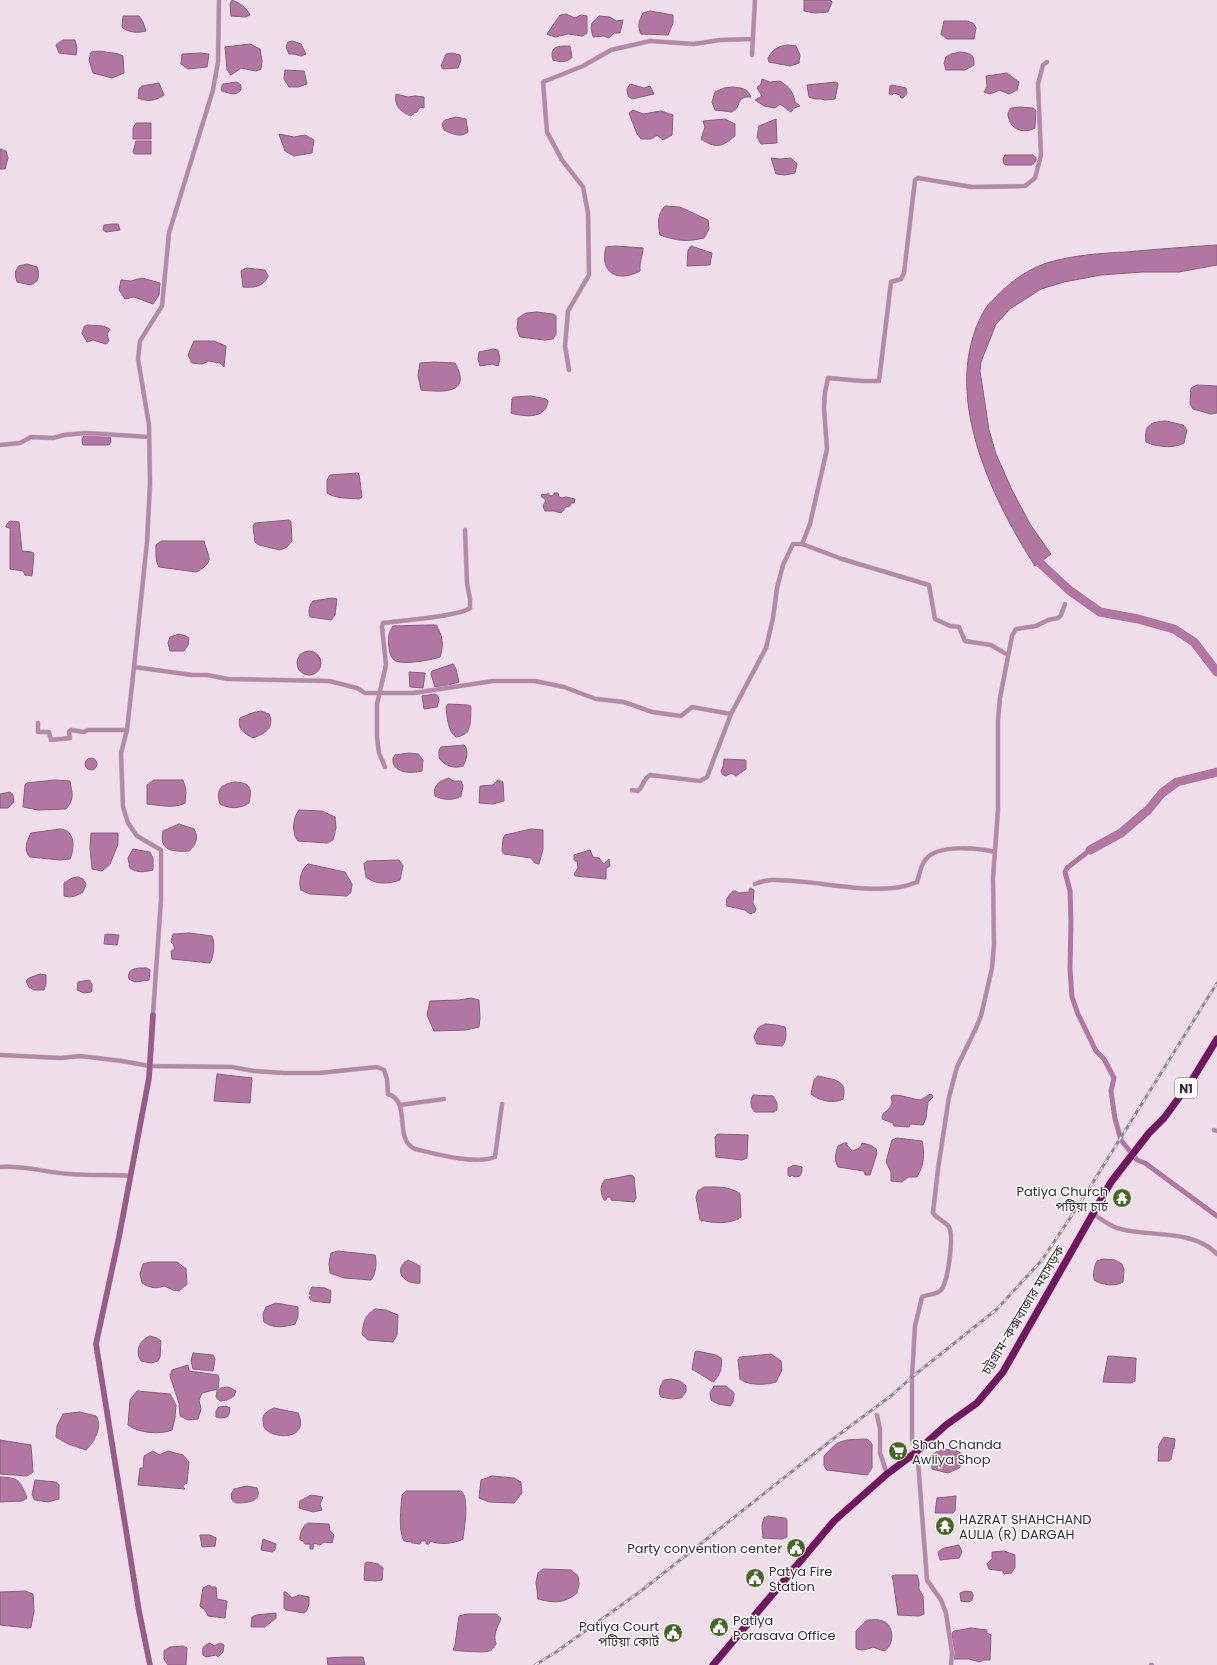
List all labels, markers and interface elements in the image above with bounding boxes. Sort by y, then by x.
road number: N1 [1175,1078,1197,1098]
place label: Patiya Church পটিয়া চার্চ [1016,1182,1109,1216]
temple icon: Patiya Church পটিয়া চার্চ [1111,1187,1133,1209]
street label: চট্টগ্রাম-কক্সবাজার মহাসড়ক [976,1242,1069,1379]
place label: Shah Chanda Awliya Shop [912,1435,1002,1469]
supermarket icon: Shah Chanda Awliya Shop [887,1440,909,1462]
place label: HAZRAT SHAHCHAND AULIA (R) DARGAH [959,1510,1091,1544]
temple icon: HAZRAT SHAHCHAND AULIA (R) DARGAH [934,1515,956,1537]
public building icon: Party convention center [785,1537,807,1559]
place label: Party convention center [627,1539,782,1558]
place label: Patya Fire Station [769,1562,832,1596]
public building icon: Patya Fire Station [744,1567,766,1589]
place label: Patiya Porasava Office [733,1611,836,1645]
public building icon: Patiya Porasava Office [708,1616,730,1638]
place label: Patiya Court পটিয়া কোর্ট [579,1617,660,1651]
public building icon: Patiya Court পটিয়া কোর্ট [662,1622,684,1644]

